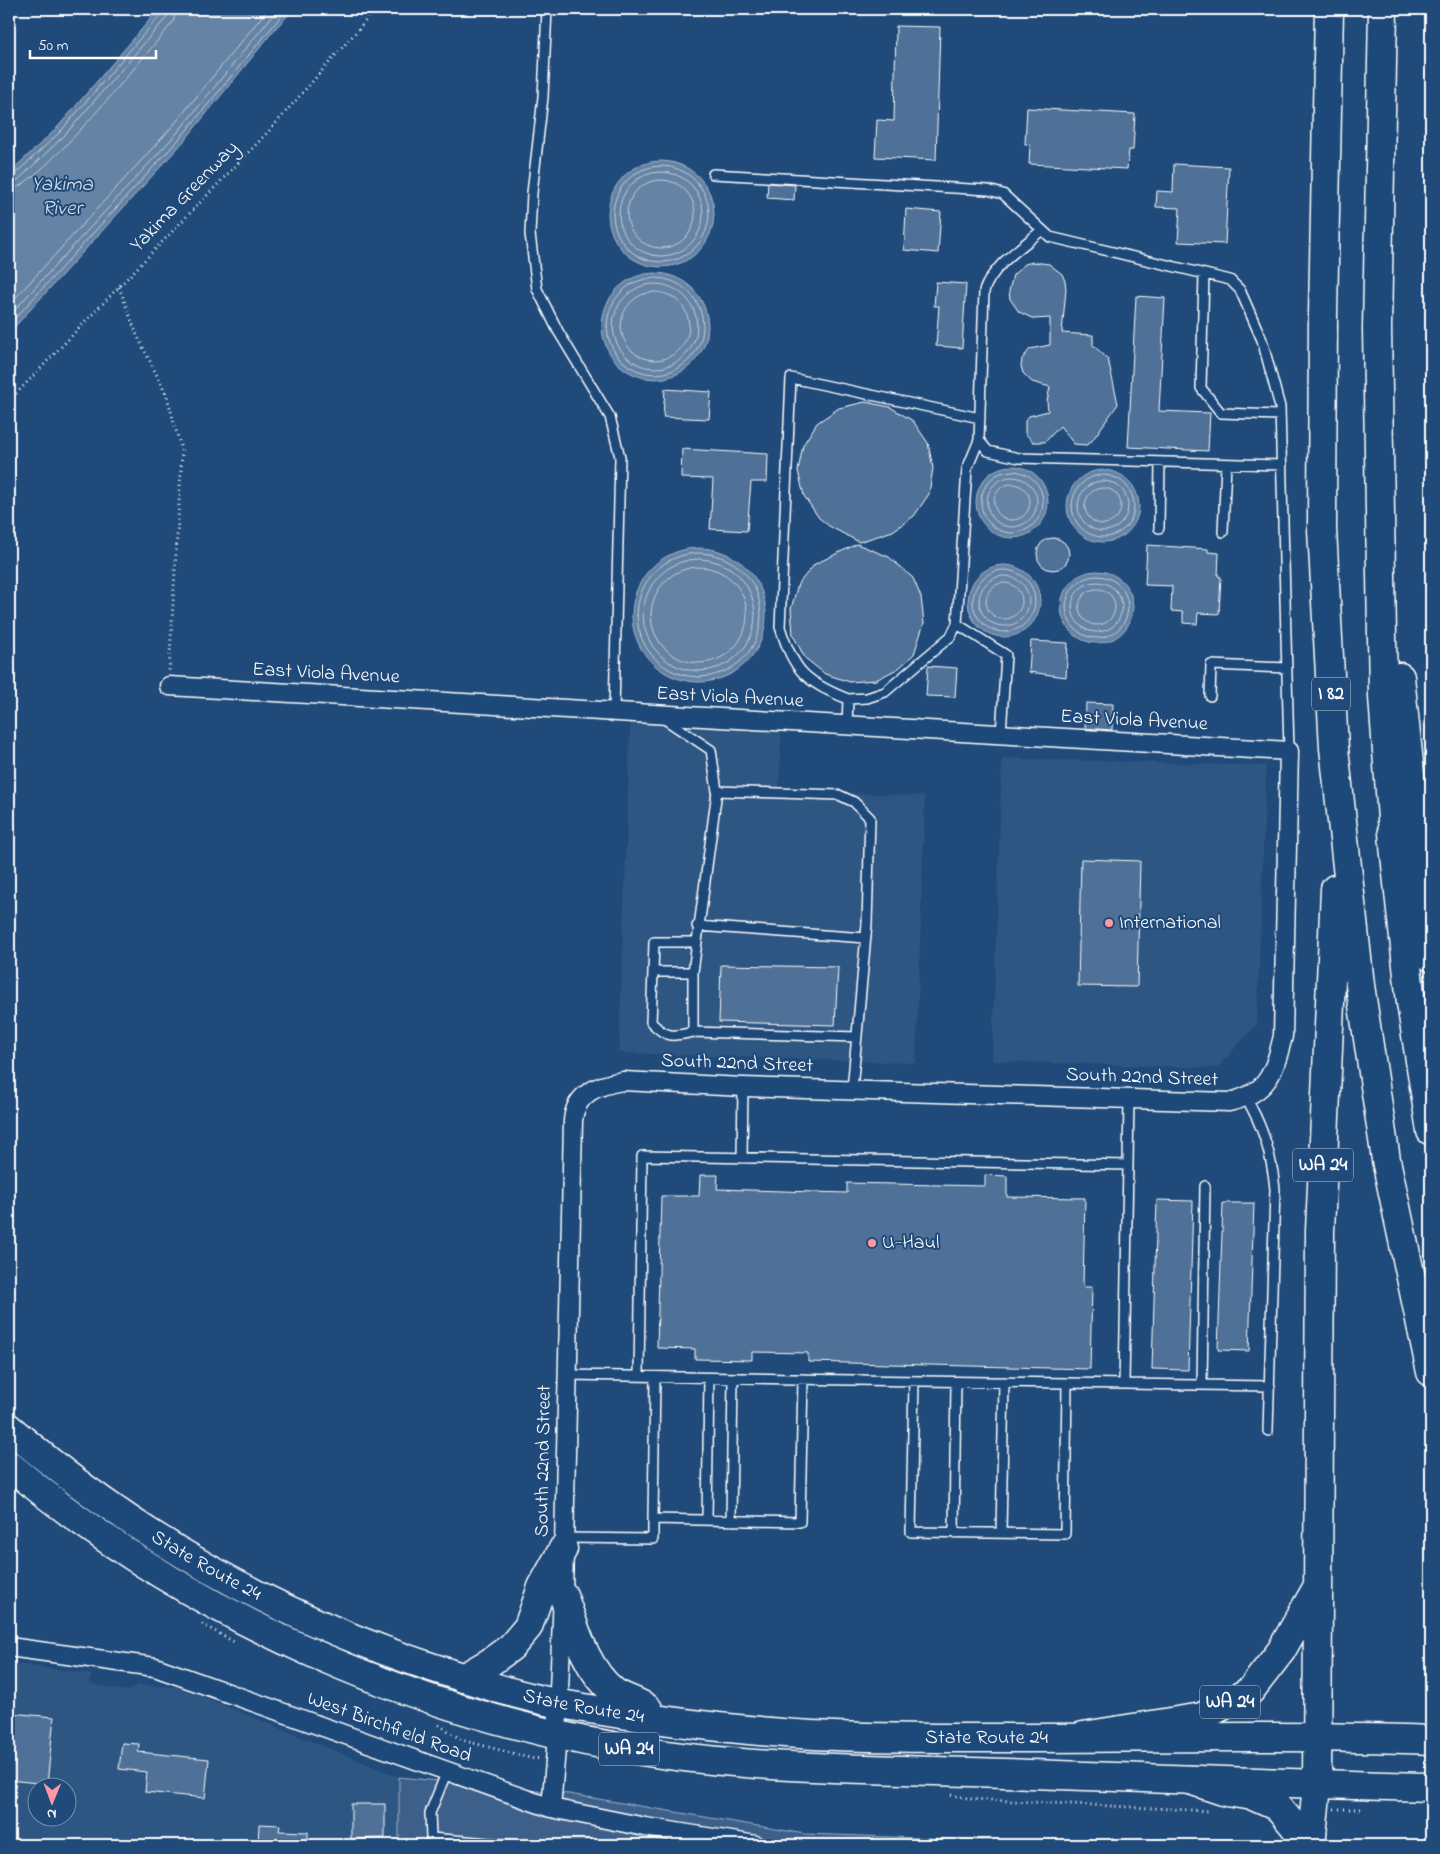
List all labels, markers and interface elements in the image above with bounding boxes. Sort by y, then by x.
scale bar [30,28,156,60]
text: 50 m [38,35,69,57]
street label: Yakima Greenway [124,135,246,259]
water label: Yakima River [31,170,93,224]
street label: East Viola Avenue [252,656,400,692]
road number: I 82 [1312,678,1350,711]
street label: East Viola Avenue [656,680,804,716]
street label: East Viola Avenue [1060,703,1208,739]
place label: International [1119,909,1221,938]
marker: International [1103,917,1115,929]
street label: South 22nd Street [660,1047,814,1081]
street label: South 22nd Street [1065,1061,1219,1095]
road number: WA 24 [1293,1148,1353,1182]
place label: U-Haul [882,1229,939,1258]
marker: U-Haul [866,1237,878,1249]
street label: South 22nd Street [528,1384,560,1537]
street label: State Route 24 [145,1523,266,1609]
street label: State Route 24 [520,1681,646,1732]
street label: West Birchfield Road [303,1685,475,1771]
road number: WA 24 [1200,1685,1260,1718]
street label: State Route 24 [925,1723,1048,1753]
road number: WA 24 [599,1732,659,1766]
north arrow [28,1776,78,1826]
text: N [47,1803,57,1824]

